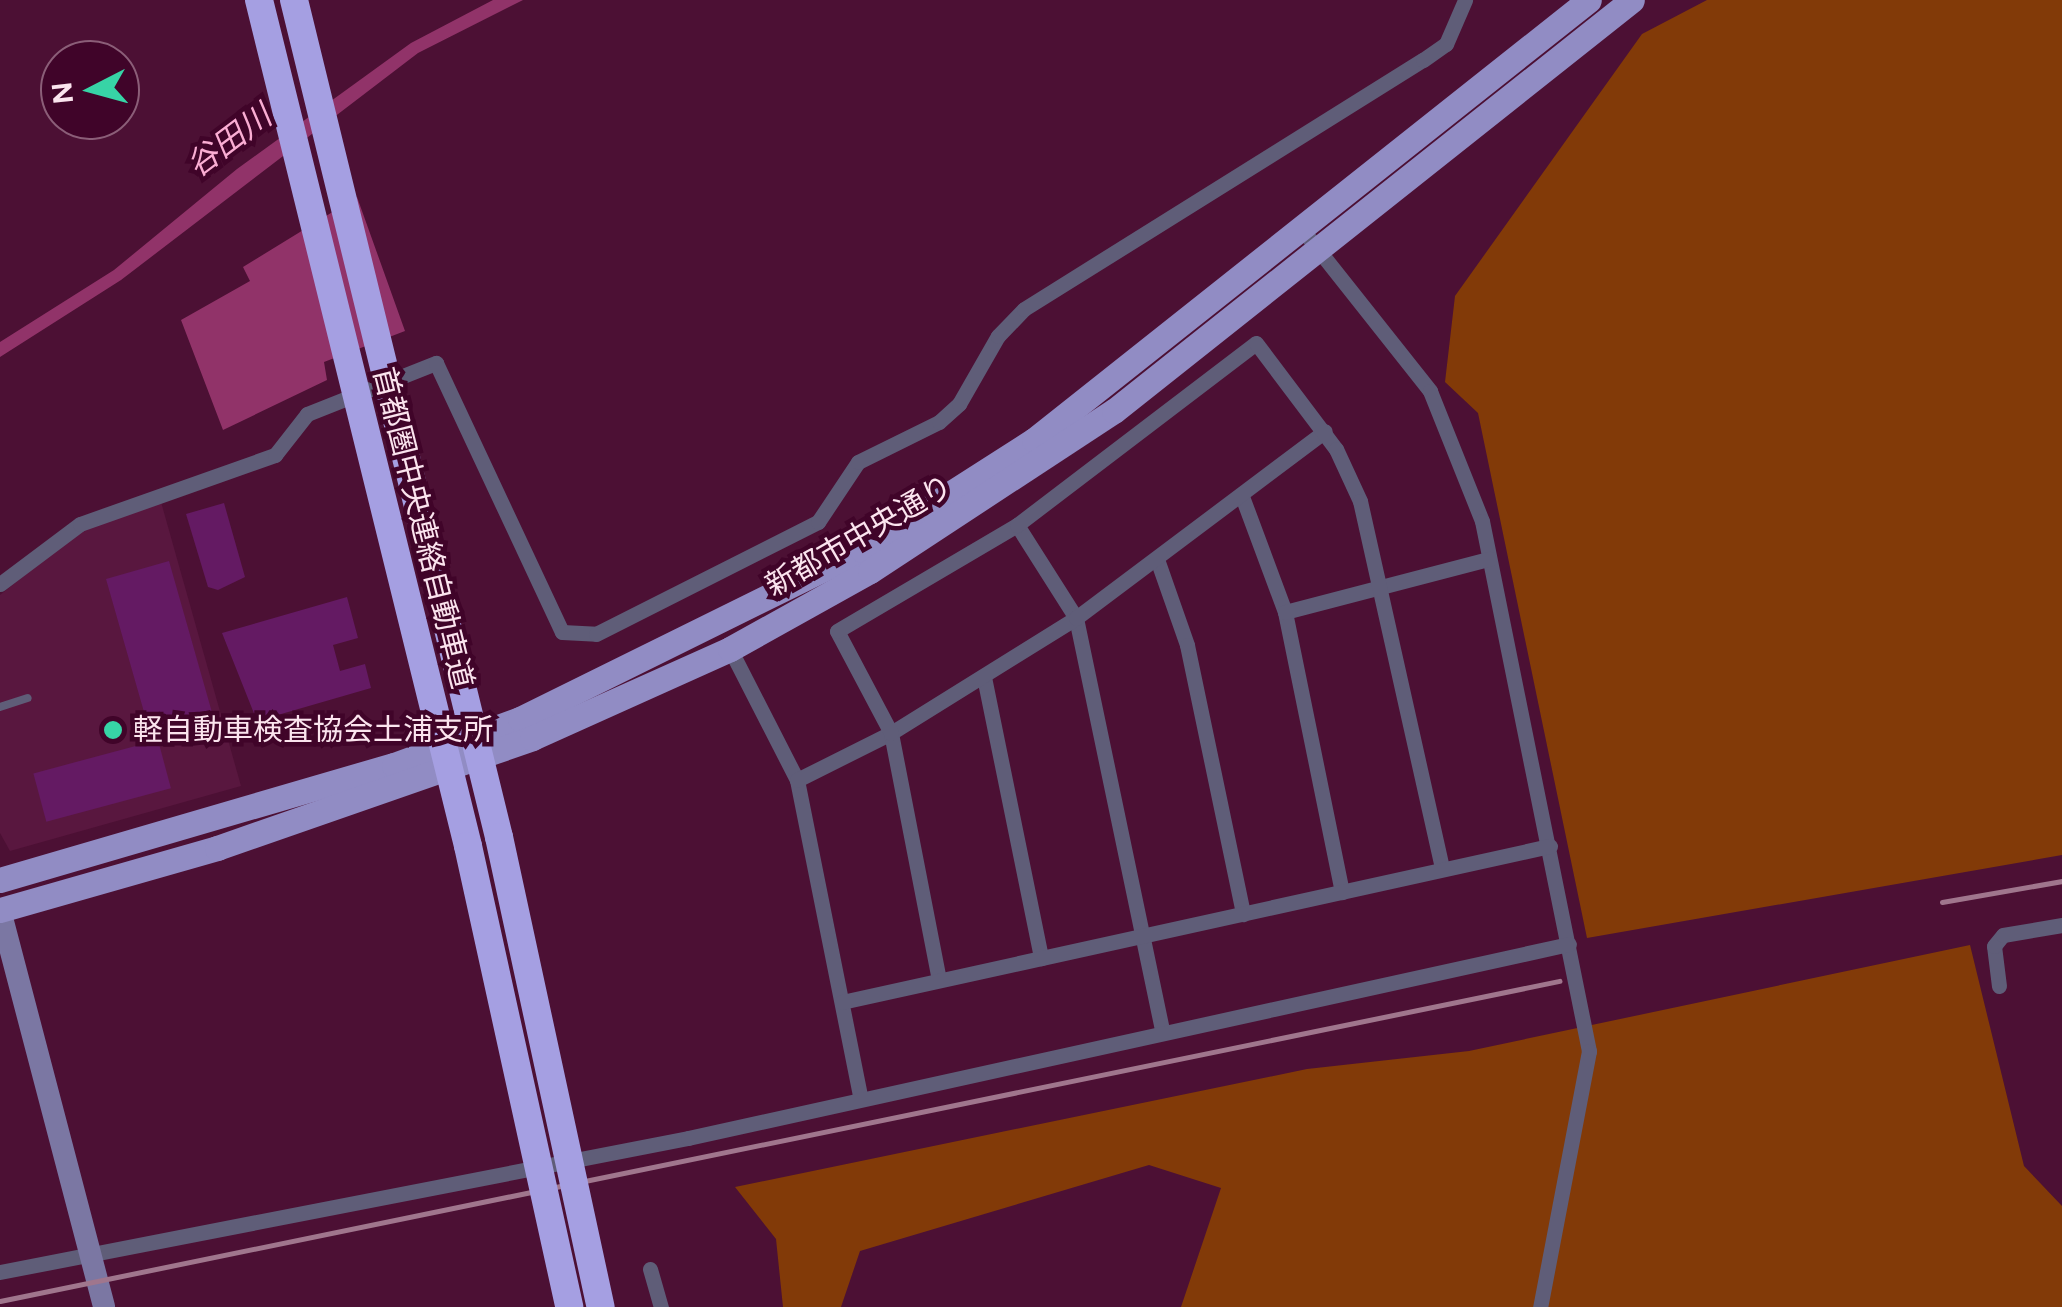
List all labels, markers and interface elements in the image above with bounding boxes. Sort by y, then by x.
north arrow [40,40,140,140]
text: N [44,80,80,105]
water label: 谷田川 [179,97,279,185]
street label: 首都圏中央連絡自動車道 [366,364,480,692]
street label: 新都市中央通り [759,468,959,604]
place label: 軽自動車検査協会土浦支所 [133,712,493,748]
marker: 軽自動車検査協会土浦支所 [102,719,124,741]

